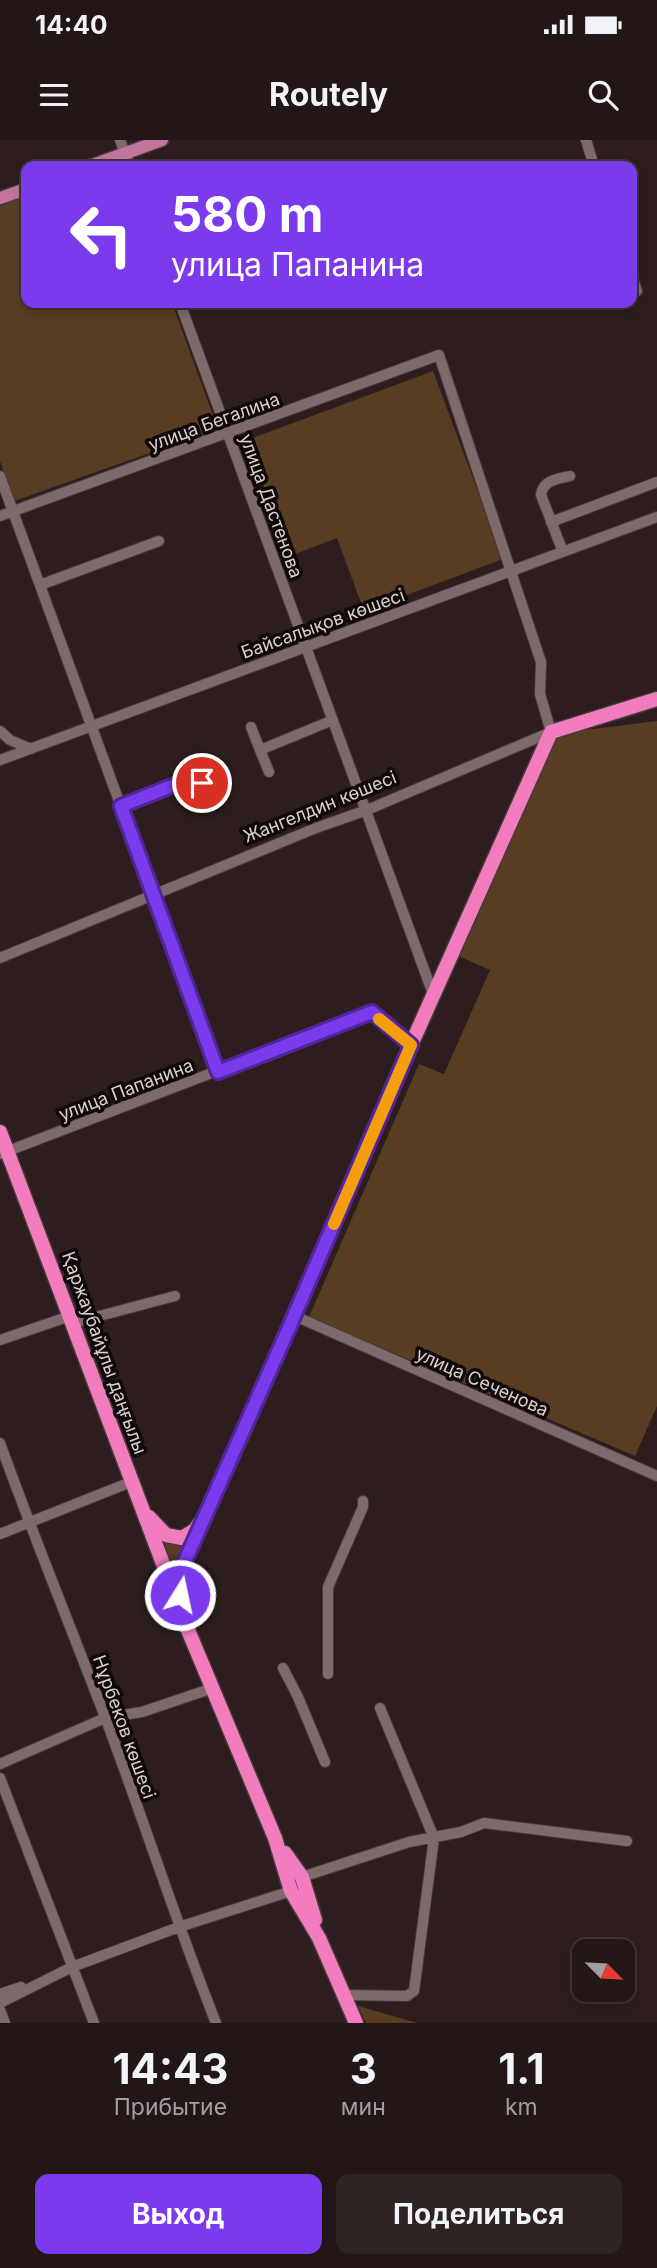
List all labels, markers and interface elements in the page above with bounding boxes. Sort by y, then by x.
text: 14:40 [35,9,108,40]
text: Routely [269,75,388,114]
icon: menu [35,76,73,114]
icon: search [584,76,622,114]
text: 580 m [171,185,324,244]
icon: left [56,189,147,280]
text: улица Папанина [171,245,424,284]
street label: улица Бегалина [145,388,282,455]
street label: улица Дастенова [236,431,307,581]
street label: Байсалықов көшесі [238,584,407,663]
pin [172,753,232,813]
icon: arrive [183,764,221,802]
street label: Жангелдин көшесі [240,766,399,847]
street label: улица Папанина [56,1054,196,1125]
street label: Қаржаубайұлы даңғылы [58,1249,151,1457]
street label: улица Сеченова [413,1343,552,1420]
position arrow [143,1558,217,1632]
street label: Нұрбеков көшесі [89,1652,160,1801]
north arrow [572,1939,635,2002]
map controls [572,1939,635,2002]
text: 14:43 [112,2043,228,2094]
text: 3 [350,2043,377,2094]
text: 1.1 [498,2043,545,2094]
text: Прибытие [114,2093,227,2121]
text: мин [341,2093,386,2121]
text: km [505,2093,538,2121]
button: Выход [35,2174,322,2254]
button: Поделиться [336,2174,622,2254]

